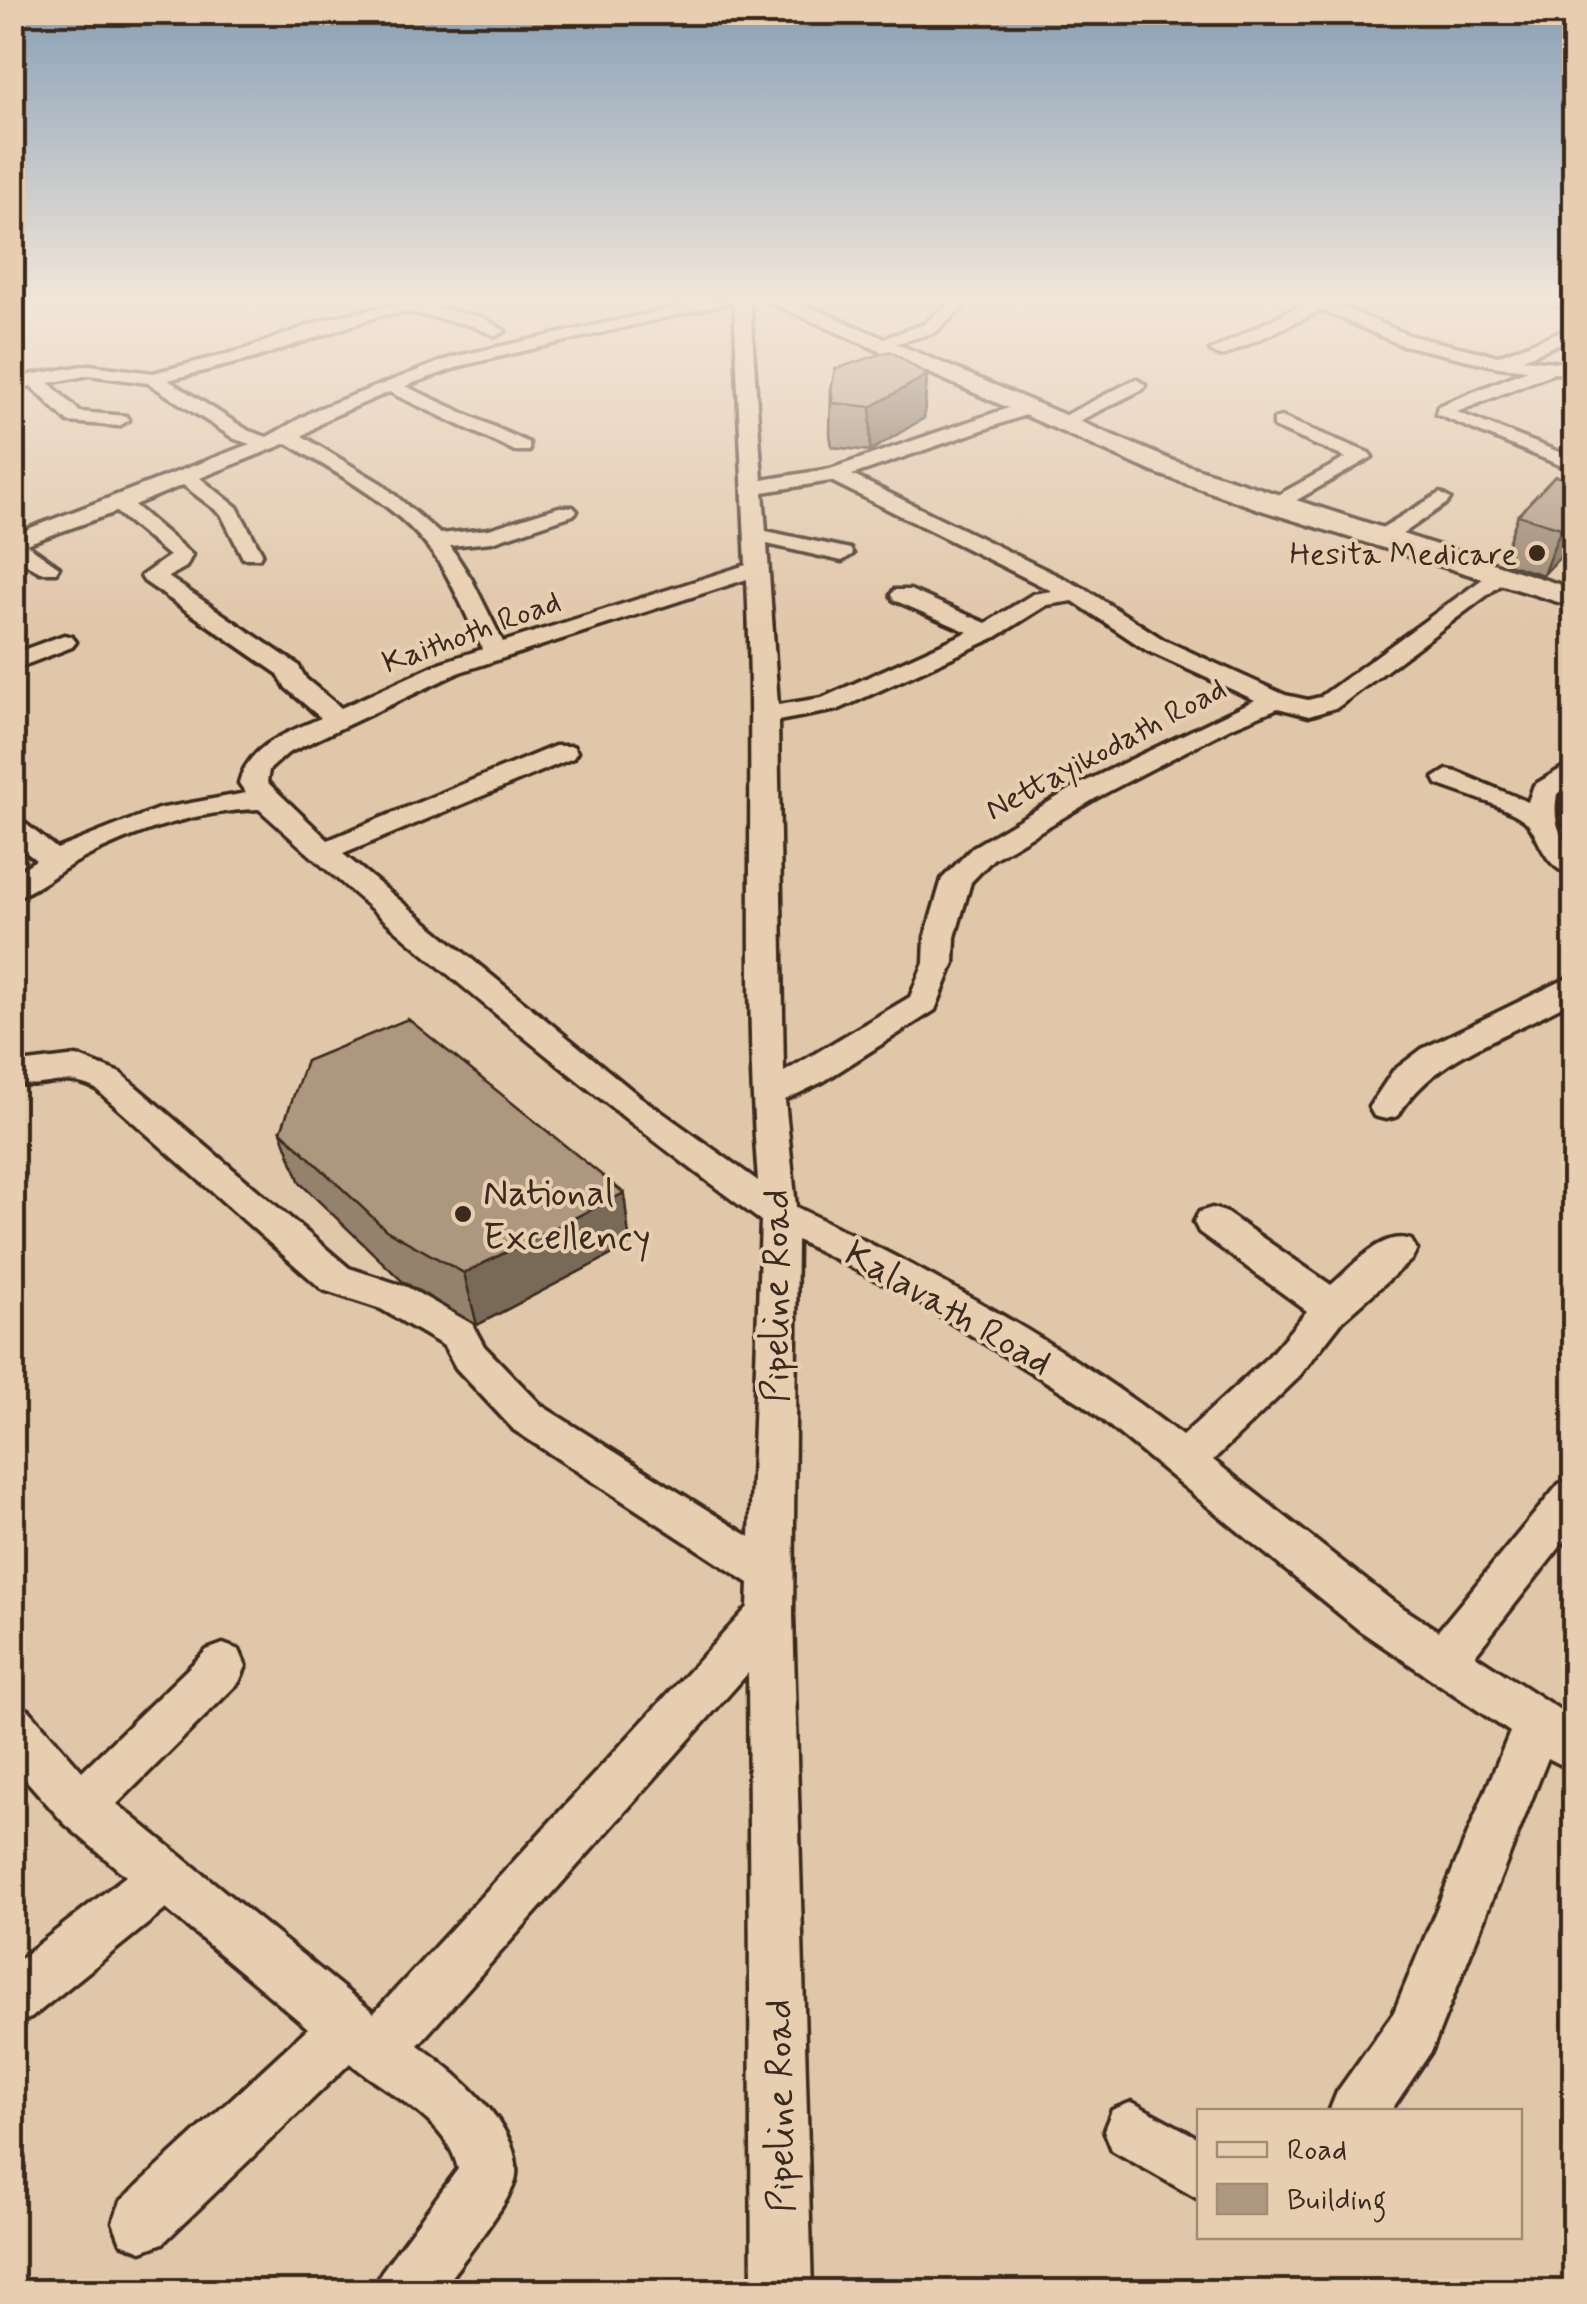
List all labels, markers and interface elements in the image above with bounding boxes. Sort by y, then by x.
place label: Hesita Medicare [1289,534,1517,576]
marker: Hesita Medicare [1526,542,1548,564]
street label: Kaithoth Road [377,581,567,685]
street label: Nettayikodath Road [978,668,1234,831]
place label: National Excellency [483,1170,651,1263]
street label: Pipeline Road [753,1189,802,1403]
marker: National Excellency [452,1203,474,1225]
street label: Kalavath Road [835,1230,1060,1388]
street label: Pipeline Road [755,1999,808,2213]
legend [1197,2109,1522,2239]
text: Road [1287,2131,1347,2170]
text: Building [1287,2181,1386,2223]

